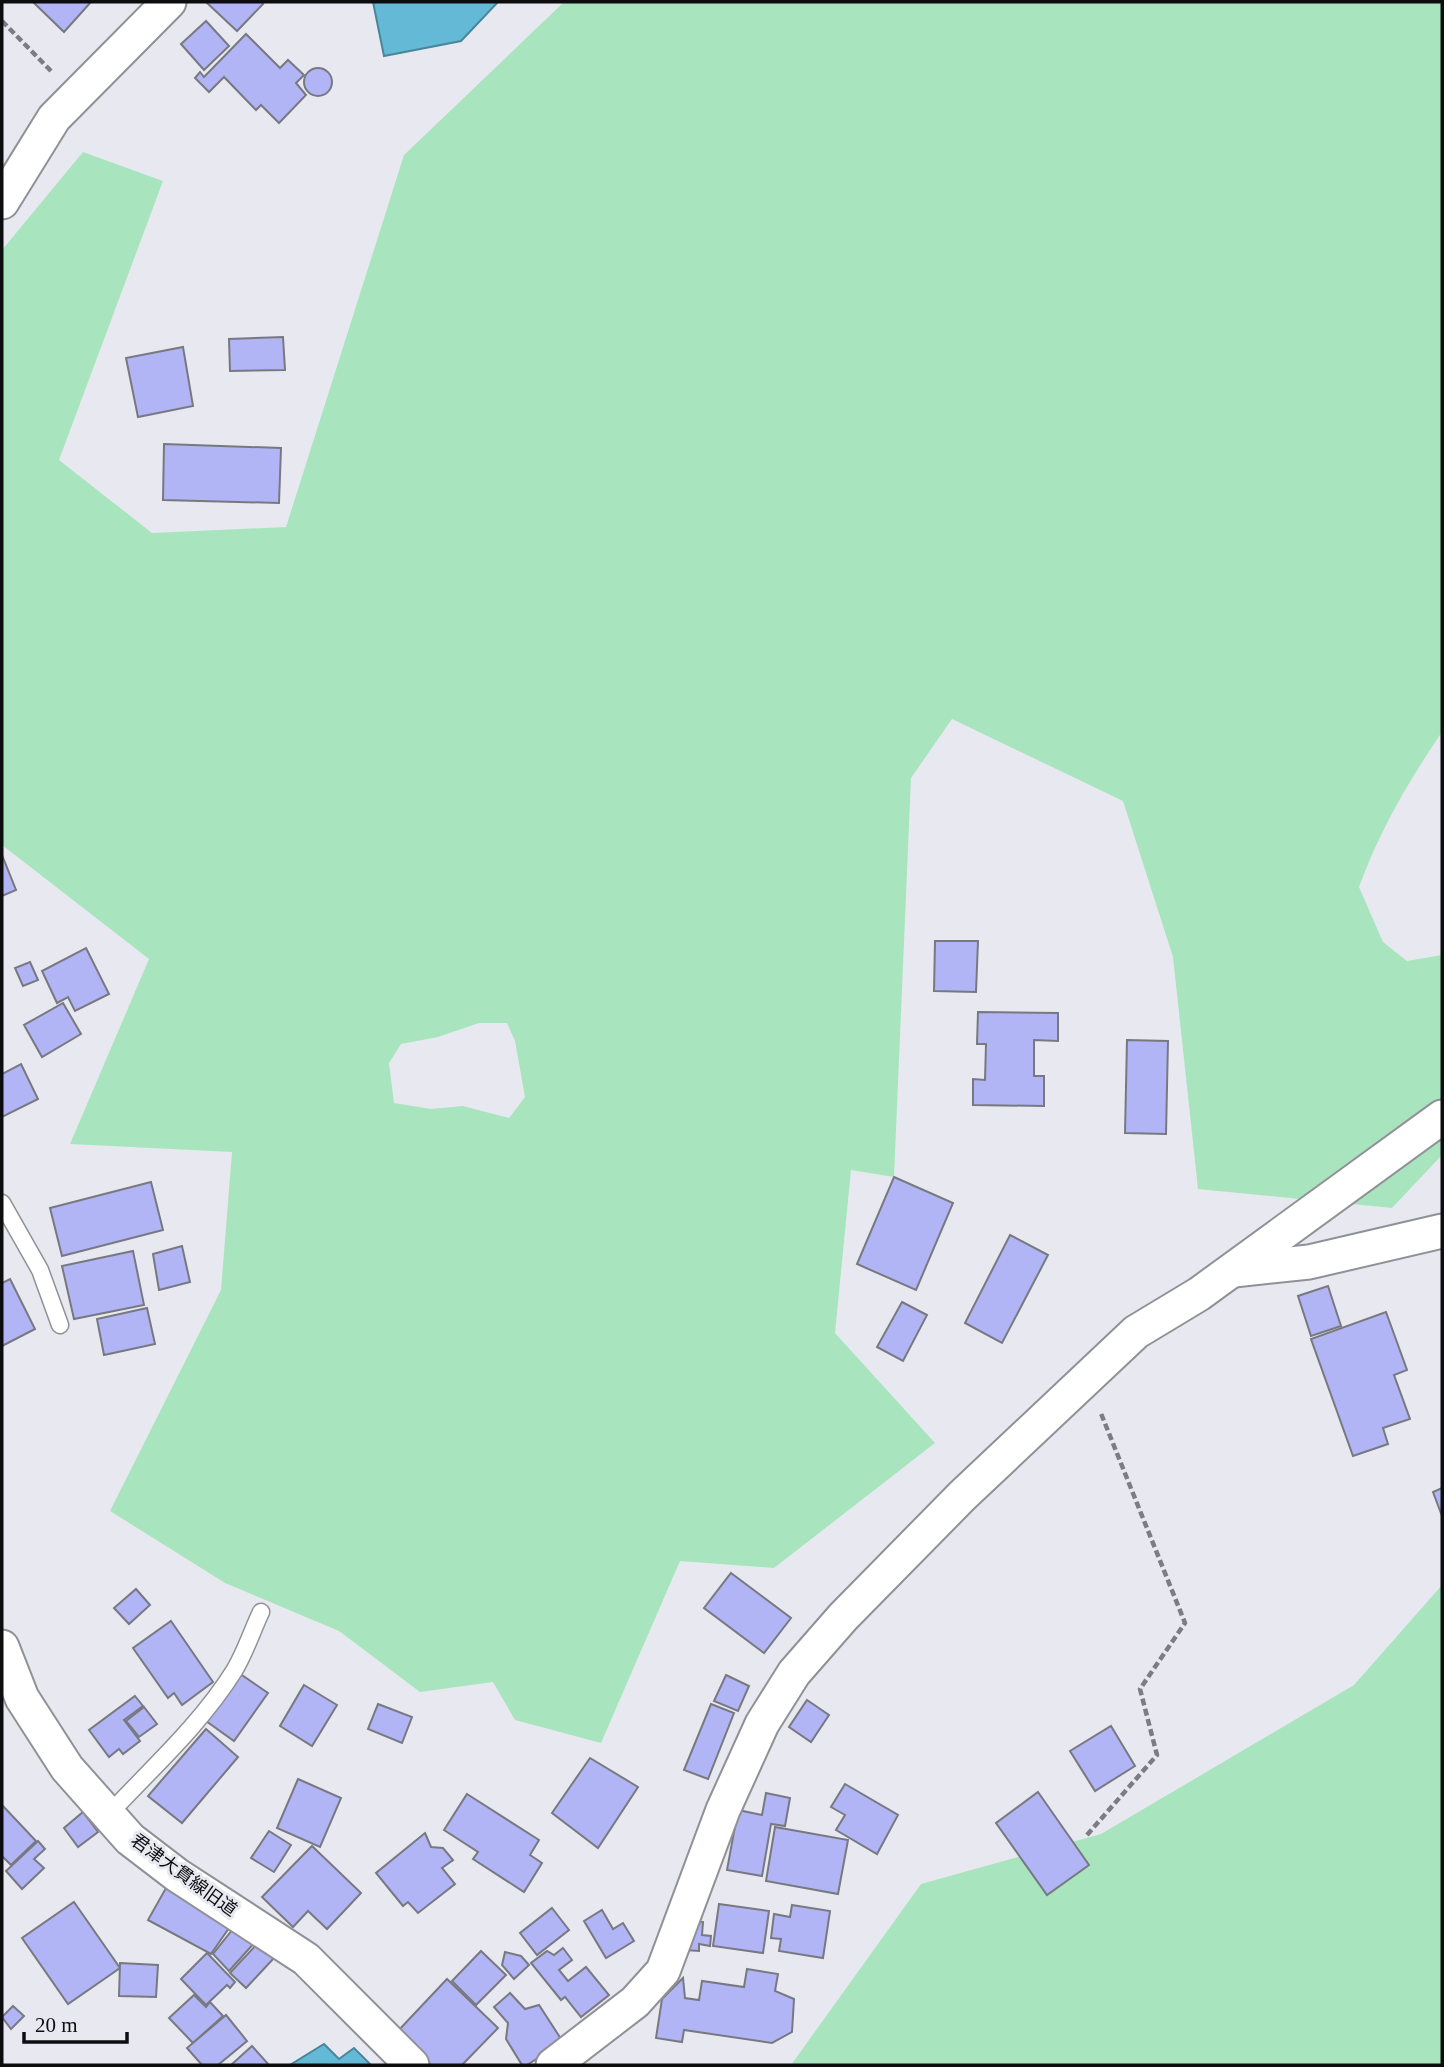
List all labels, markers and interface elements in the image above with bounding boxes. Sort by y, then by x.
street label: 君津大貫線旧道 [127,1830,241,1920]
scale bar [24,2000,128,2044]
text: 20 m [35,2013,78,2037]

